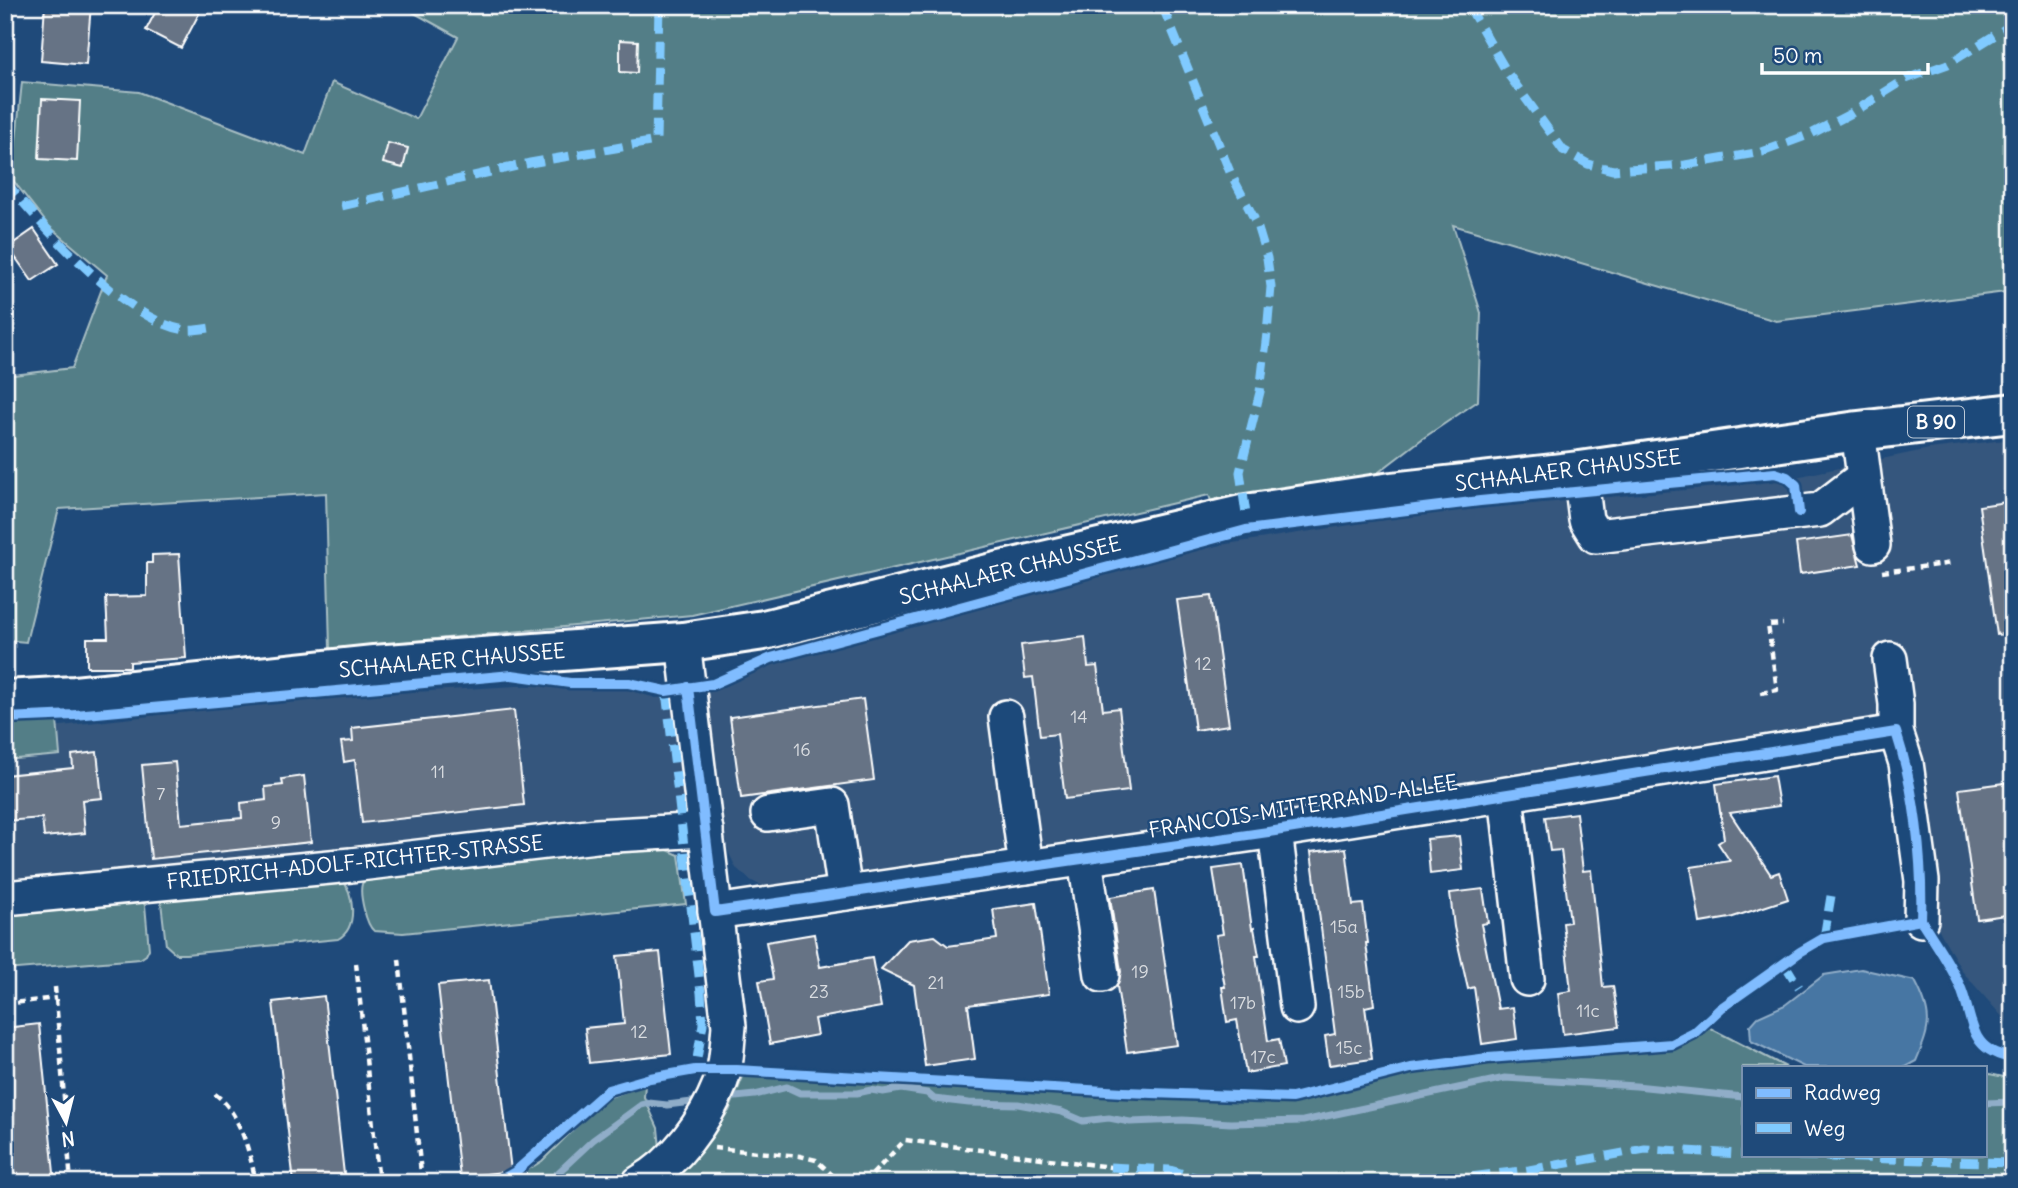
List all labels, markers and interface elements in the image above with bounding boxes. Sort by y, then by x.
scale bar [1762,32,1929,76]
text: 50 m [1773,42,1822,69]
road number: B 90 [1908,406,1964,438]
street label: SCHAALAER CHAUSSEE [1453,443,1683,497]
street label: SCHAALAER CHAUSSEE [896,529,1124,611]
street label: SCHAALAER CHAUSSEE [338,637,566,683]
house number: 12 [1194,652,1212,675]
house number: 14 [1070,705,1088,728]
house number: 16 [793,738,811,761]
house number: 11 [431,760,445,783]
street label: FRANCOIS-MITTERRAND-ALLEE [1147,768,1459,844]
house number: 7 [157,782,166,805]
house number: 9 [271,811,281,834]
street label: FRIEDRICH-ADOLF-RICHTER-STRASSE [165,829,545,895]
house number: 15a [1330,915,1358,938]
house number: 19 [1131,960,1149,983]
house number: 21 [927,971,945,994]
house number: 23 [809,980,829,1003]
house number: 15b [1337,980,1365,1003]
house number: 17b [1230,991,1256,1014]
house number: 11c [1576,999,1600,1022]
house number: 12 [630,1020,648,1043]
house number: 15c [1336,1036,1362,1059]
house number: 17c [1250,1045,1276,1068]
legend [1742,1066,1986,1156]
text: Radweg [1804,1079,1881,1106]
north arrow [32,1086,102,1156]
text: Weg [1804,1115,1845,1142]
text: N [60,1126,76,1152]

